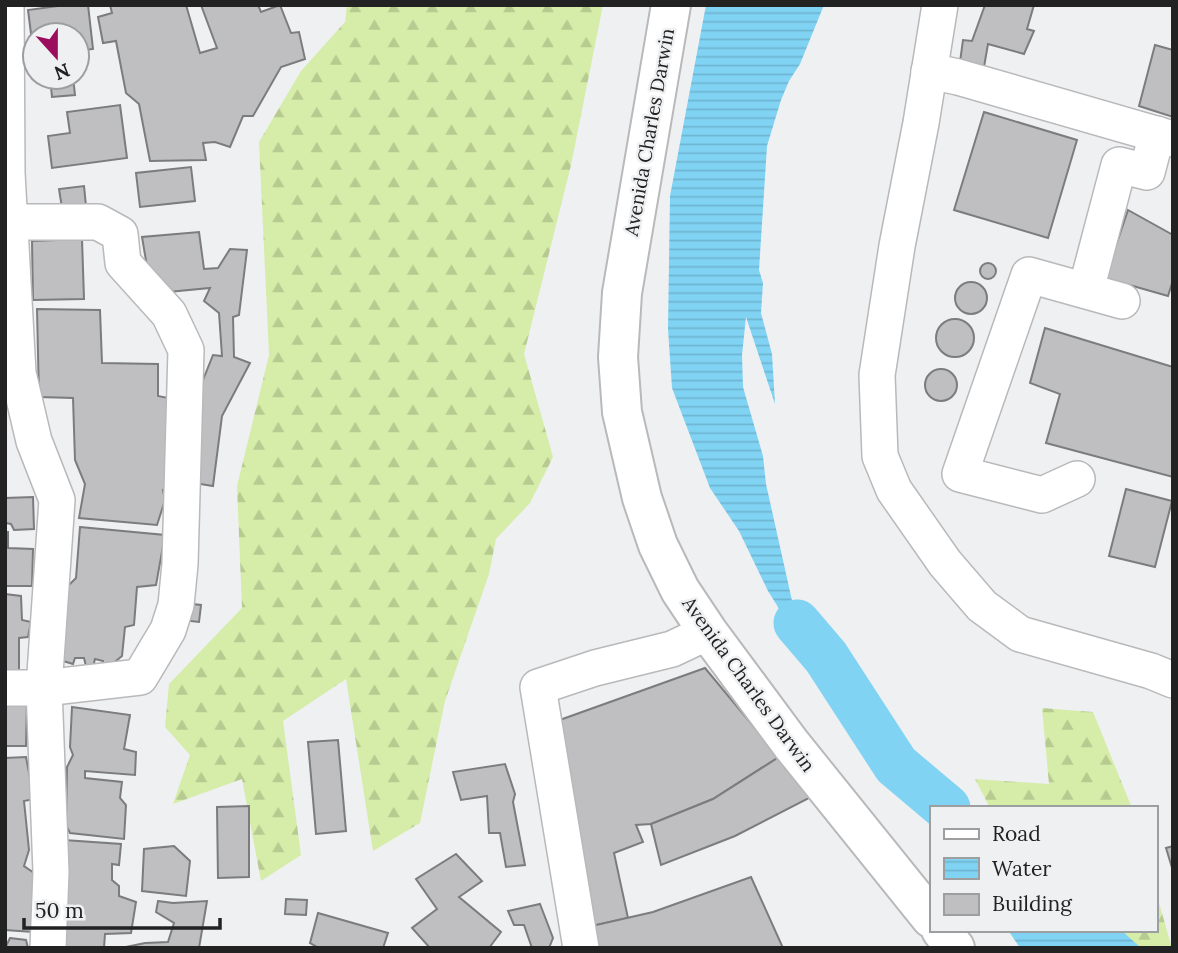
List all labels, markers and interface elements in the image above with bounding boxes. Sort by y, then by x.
north arrow [21,21,91,91]
street label: Avenida Charles Darwin [619,26,679,239]
text: N [51,58,73,86]
street label: Avenida Charles Darwin [677,591,821,776]
legend [930,806,1157,932]
text: Road [992,820,1041,847]
text: Water [992,855,1051,882]
scale bar [24,886,220,930]
text: Building [992,890,1072,917]
text: 50 m [35,897,84,924]

